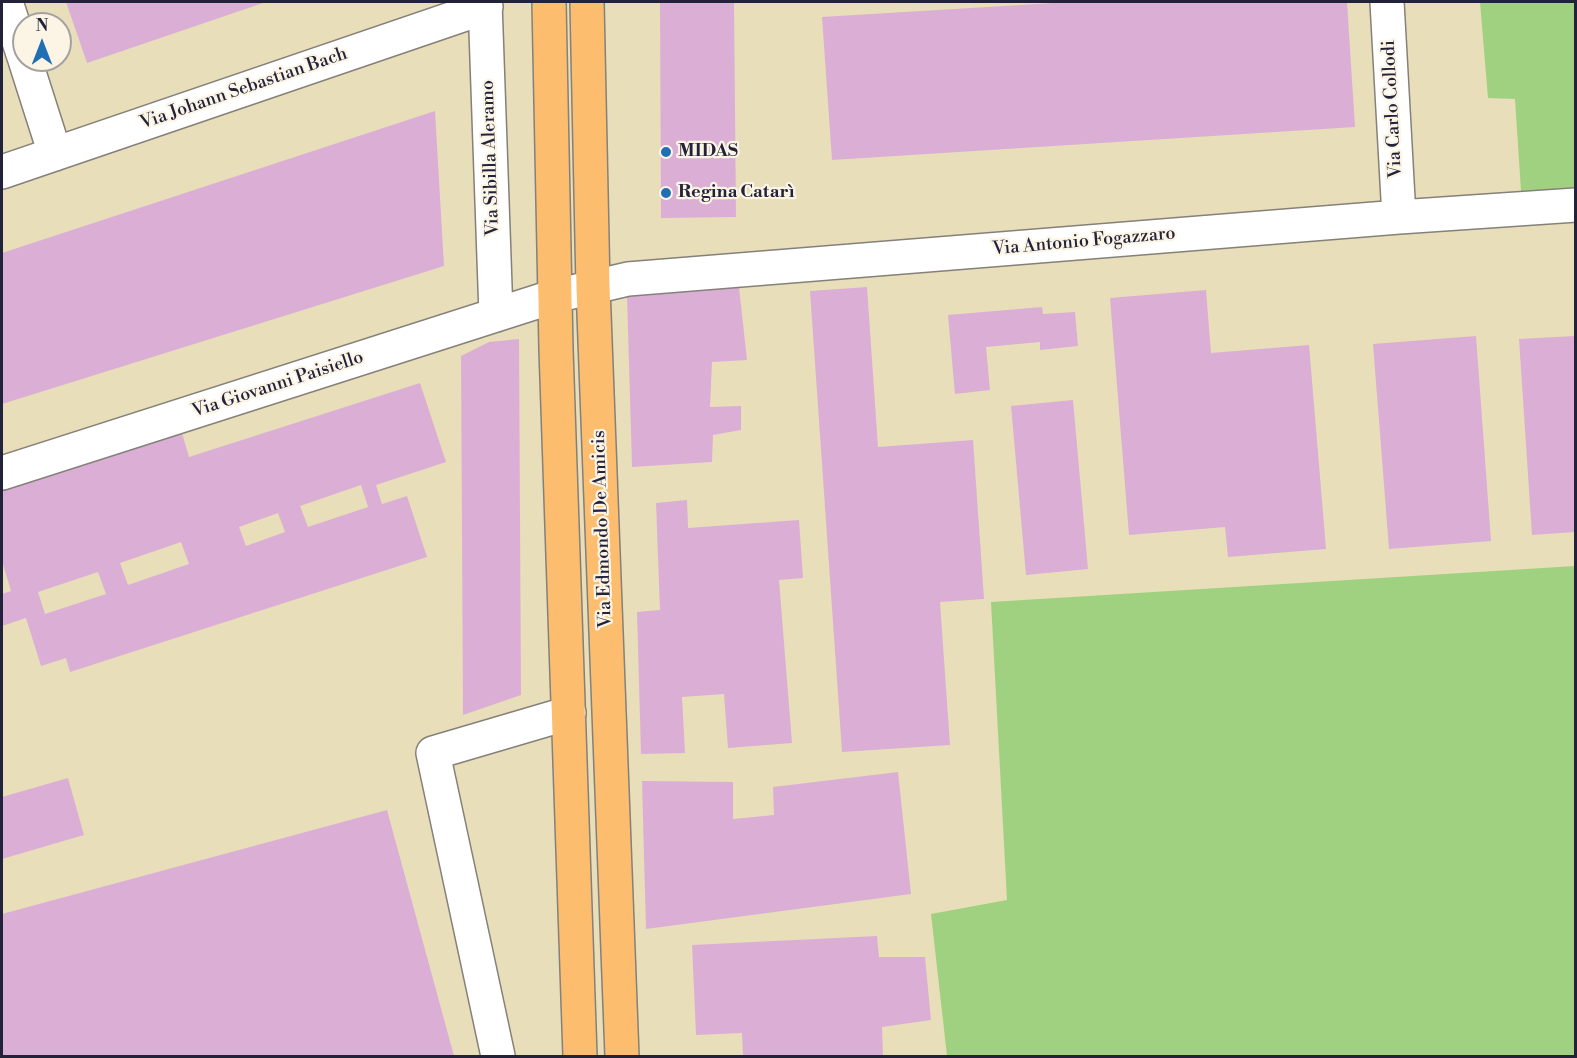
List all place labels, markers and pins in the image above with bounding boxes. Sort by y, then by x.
place label: MIDAS [678,141,738,163]
marker: MIDAS [659,145,673,159]
place label: Regina Catarì [678,182,795,204]
marker: Regina Catarì [659,186,673,200]

